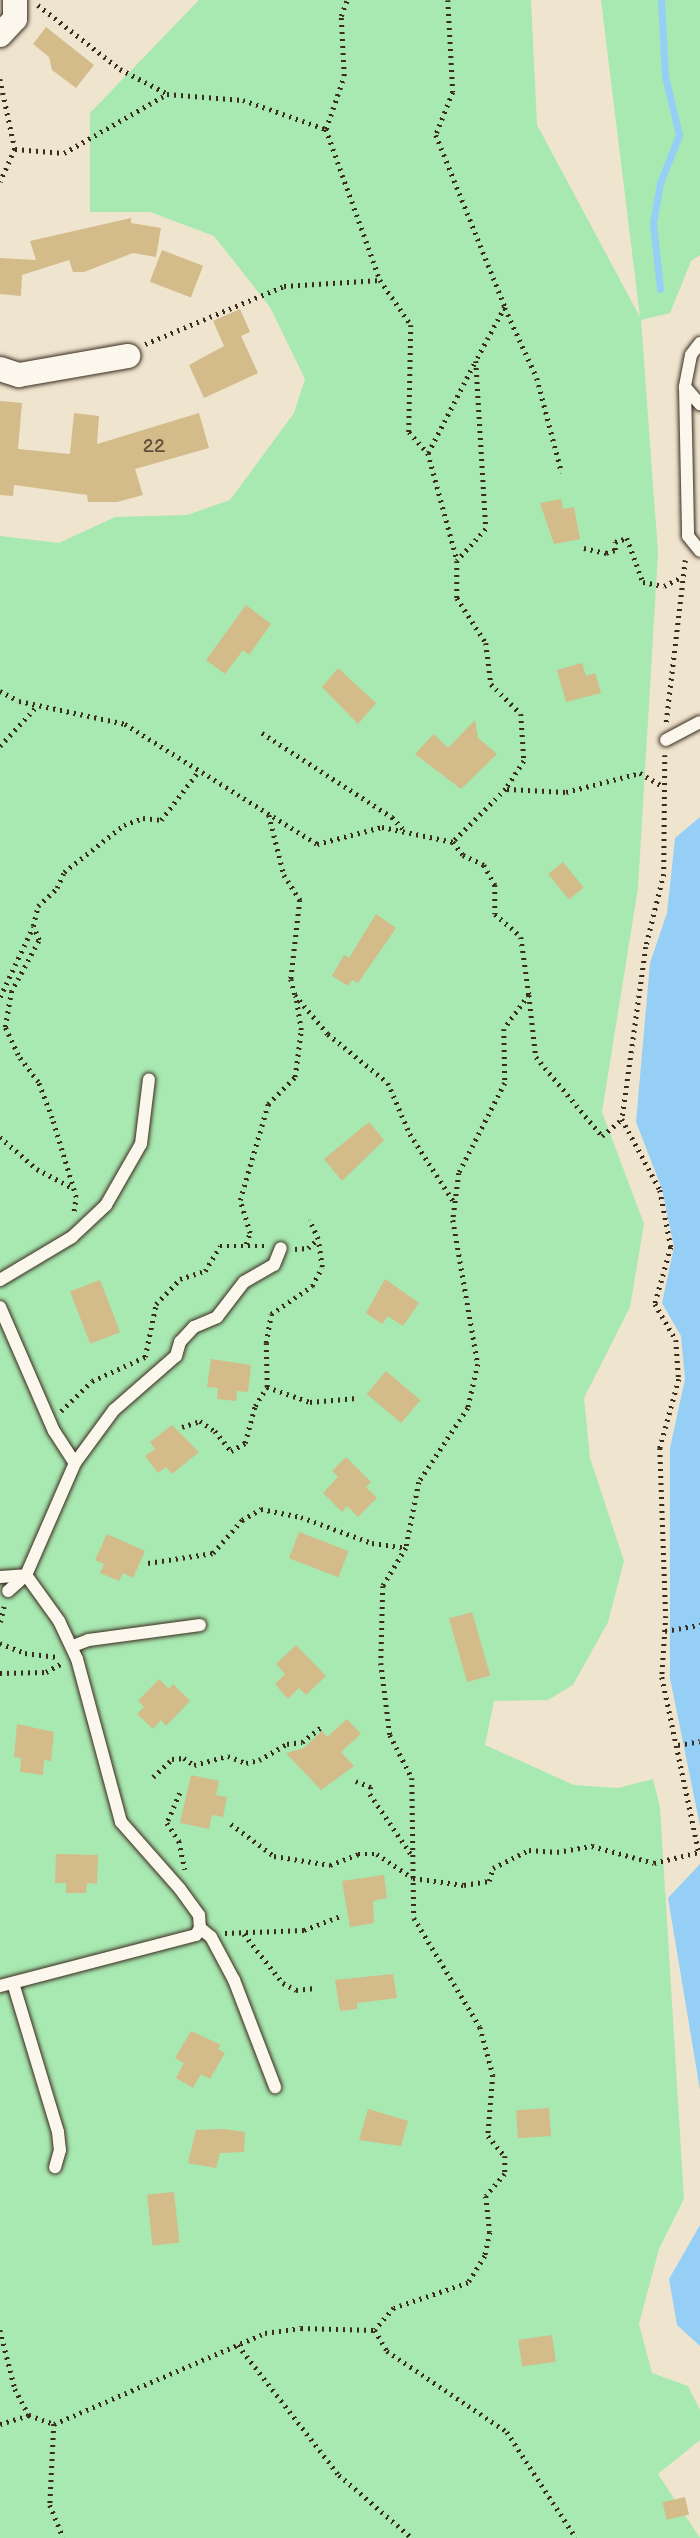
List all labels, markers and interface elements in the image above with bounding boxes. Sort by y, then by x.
house number: 22 [143,436,165,458]

